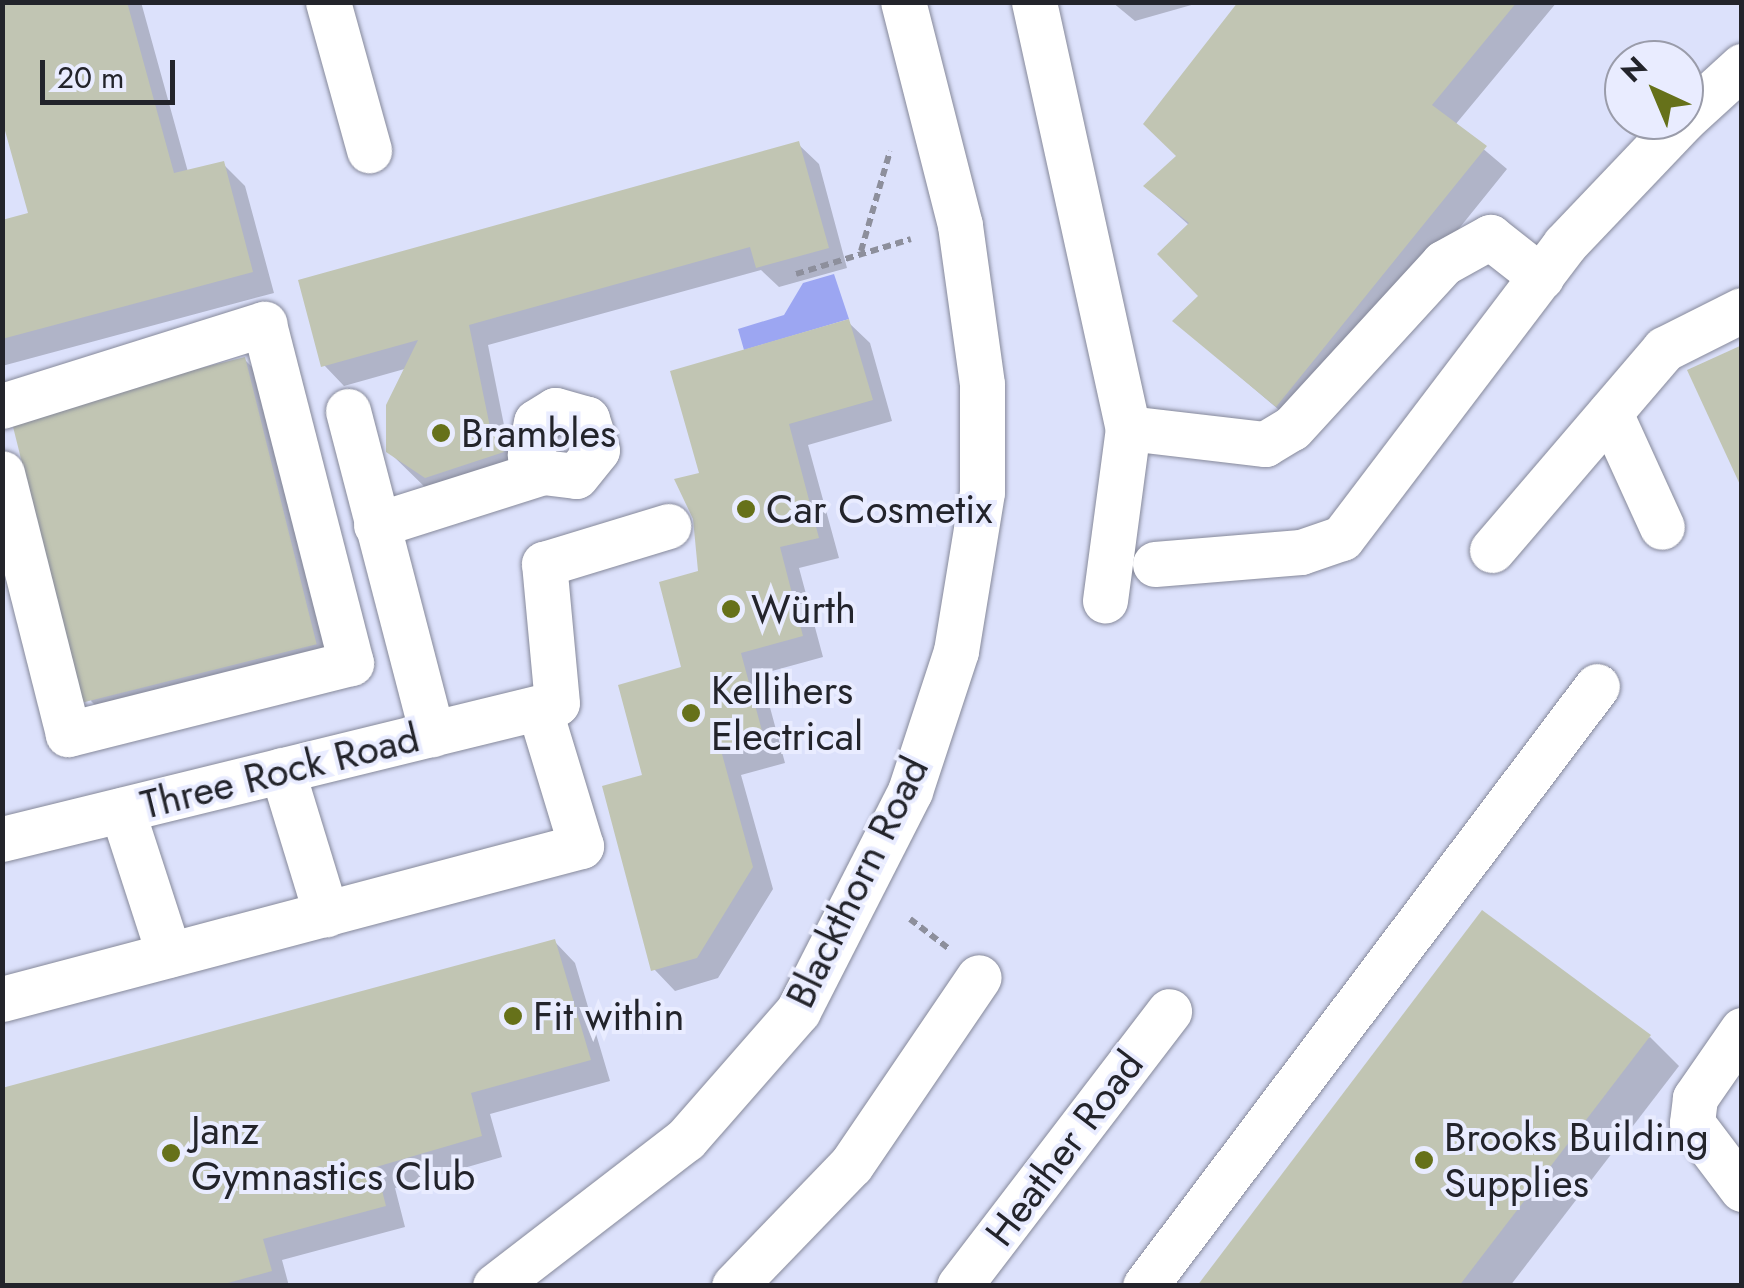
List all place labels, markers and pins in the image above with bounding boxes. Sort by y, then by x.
place label: Brambles [461,409,616,457]
marker: Brambles [430,422,452,444]
place label: Car Cosmetix [766,485,992,533]
marker: Car Cosmetix [735,498,757,520]
place label: Würth [751,585,856,633]
marker: Würth [720,598,742,620]
place label: Kellihers Electrical [711,666,863,760]
marker: Kellihers Electrical [680,702,702,724]
place label: Fit within [533,992,685,1040]
marker: Fit within [502,1005,524,1027]
place label: Janz Gymnastics Club [191,1106,475,1200]
place label: Brooks Building Supplies [1444,1113,1709,1207]
marker: Janz Gymnastics Club [160,1142,182,1164]
marker: Brooks Building Supplies [1413,1149,1435,1171]

